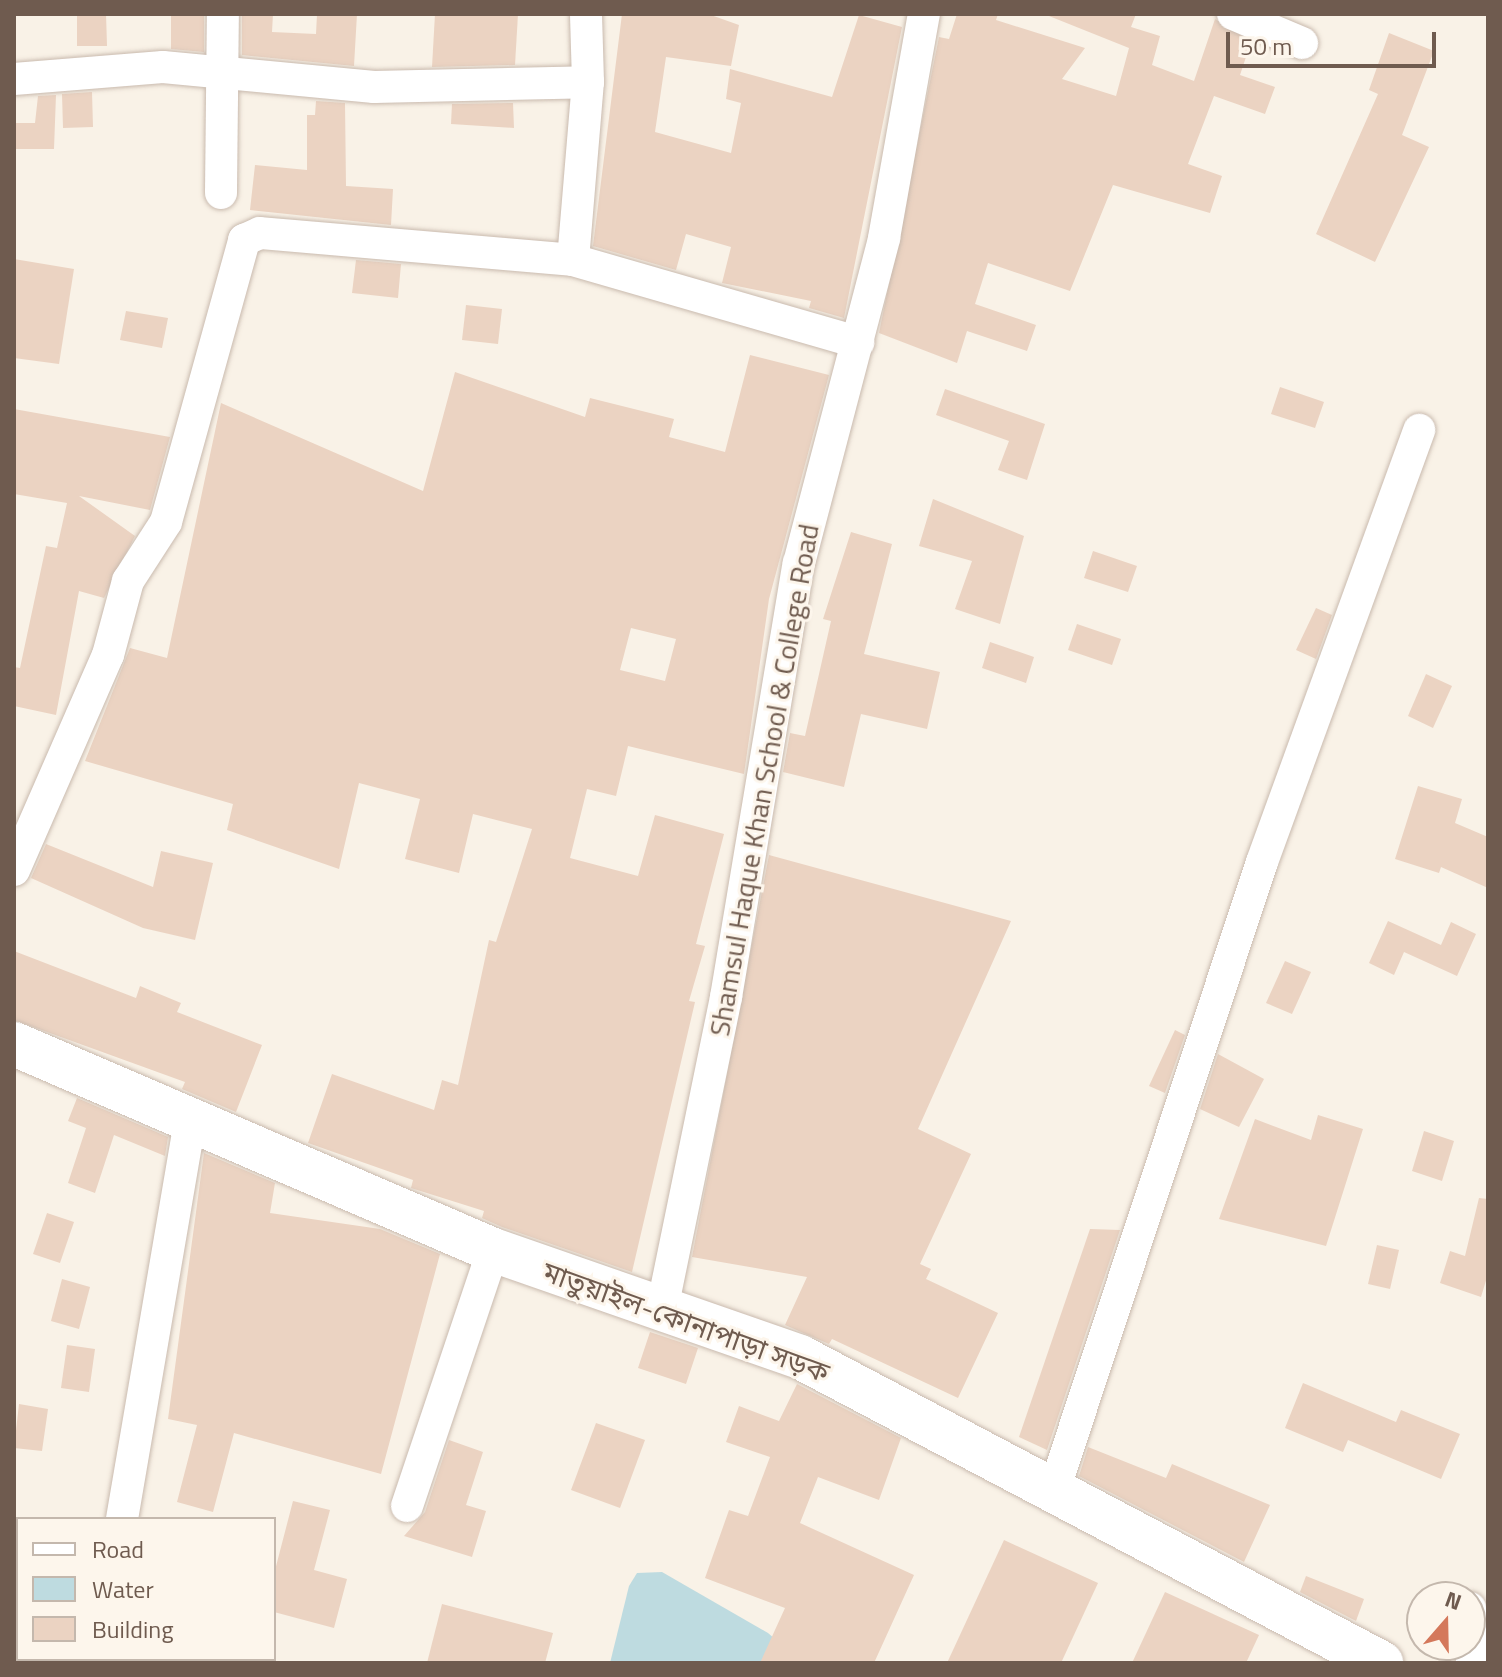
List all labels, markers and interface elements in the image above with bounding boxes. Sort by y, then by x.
scale bar [1230,16,1440,66]
text: 50 m [1240,28,1292,64]
street label: Shamsul Haque Khan School & College Road [702,521,826,1039]
street label: মাতুয়াইল-কোনাপাড়া সড়ক [538,1254,834,1390]
legend [16,1517,276,1661]
text: Road [92,1531,144,1567]
text: Water [92,1571,154,1607]
north arrow [1406,1581,1486,1661]
text: N [1441,1582,1467,1619]
text: Building [92,1611,174,1647]

